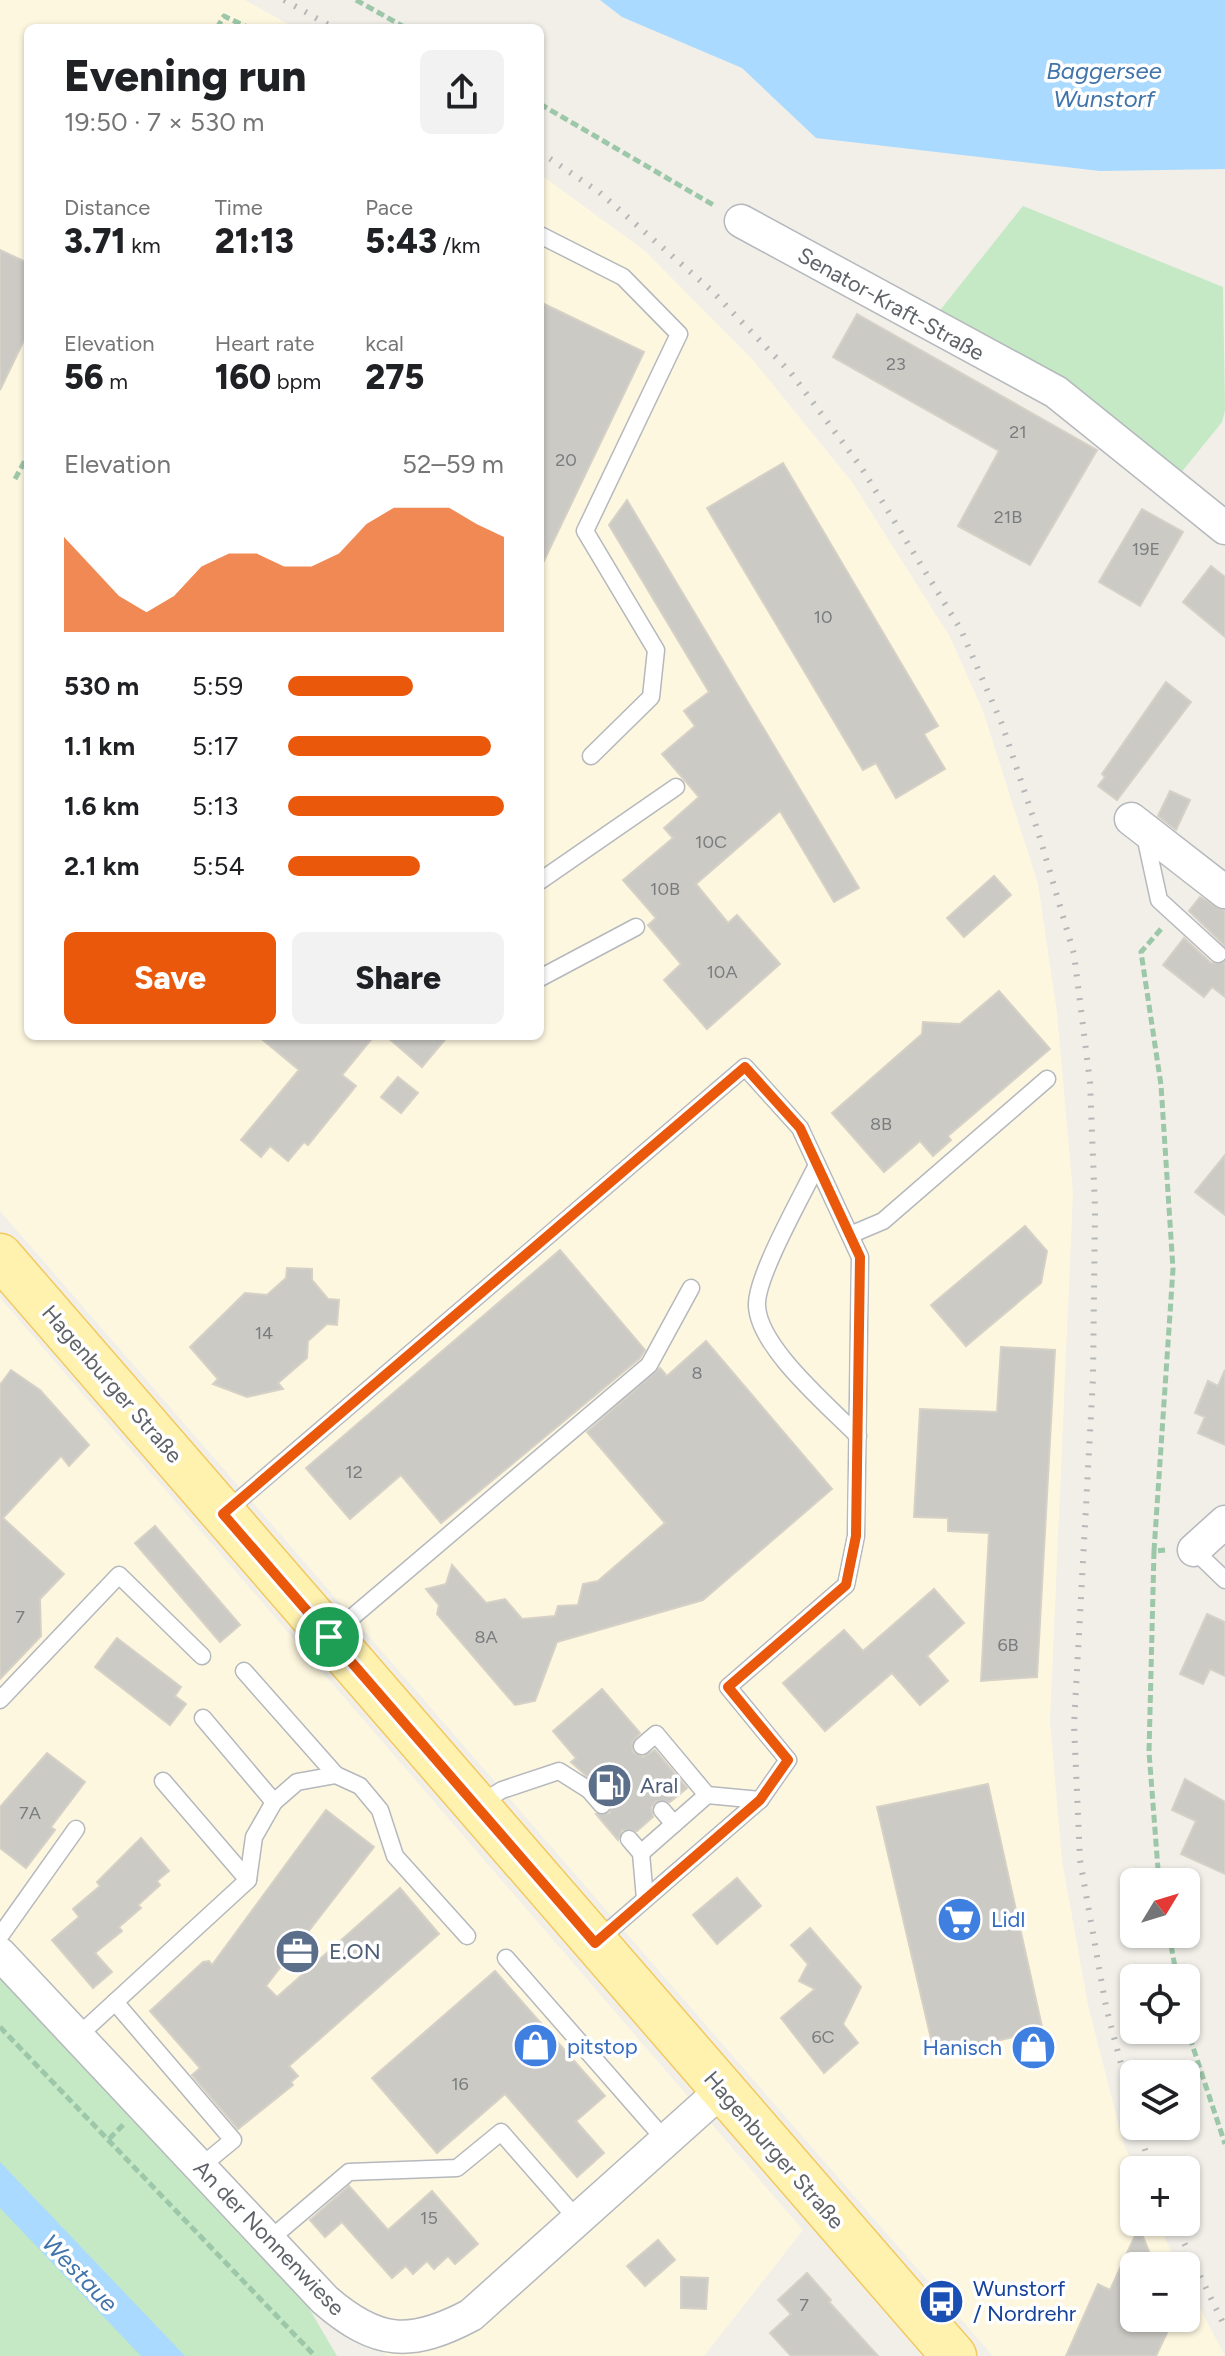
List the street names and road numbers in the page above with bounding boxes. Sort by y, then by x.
street label: Senator-Kraft-Straße [793,241,989,367]
street label: Hagenburger Straße [36,1300,188,1468]
street label: Hagenburger Straße [698,2066,850,2234]
street label: An der Nonnenwiese [188,2155,350,2321]

